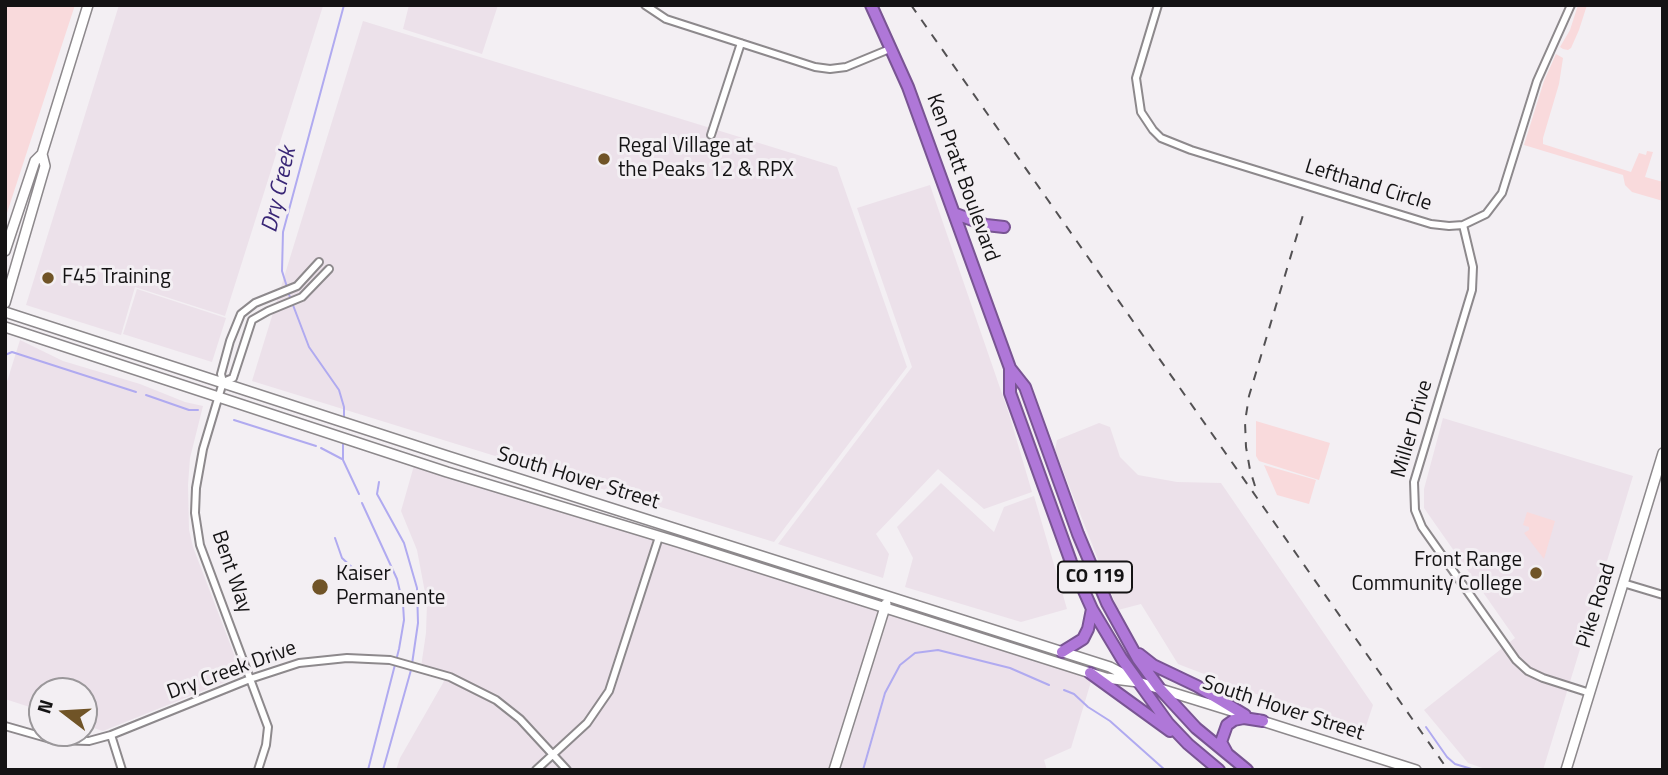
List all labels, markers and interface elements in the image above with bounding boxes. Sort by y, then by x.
street label: Ken Pratt Boulevard [920,91,1004,265]
place label: Regal Village at the Peaks 12 & RPX [618,134,794,184]
water label: Dry Creek [257,145,303,235]
marker: Regal Village at the Peaks 12 & RPX [596,151,612,167]
street label: Lefthand Circle [1301,155,1435,217]
place label: F45 Training [62,265,171,291]
marker: F45 Training [40,270,56,286]
street label: Miller Drive [1387,377,1439,481]
street label: South Hover Street [494,442,662,516]
street label: Bent Way [205,527,257,617]
place label: Front Range Community College [1351,548,1522,598]
street label: Pike Road [1572,560,1622,652]
place label: Kaiser Permanente [336,562,445,612]
road number: CO 119 [1058,562,1132,592]
marker: Front Range Community College [1528,565,1544,581]
marker: Kaiser Permanente [310,577,330,597]
street label: Dry Creek Drive [164,636,300,706]
street label: South Hover Street [1199,671,1367,747]
north arrow [28,677,98,747]
text: N [29,696,60,717]

